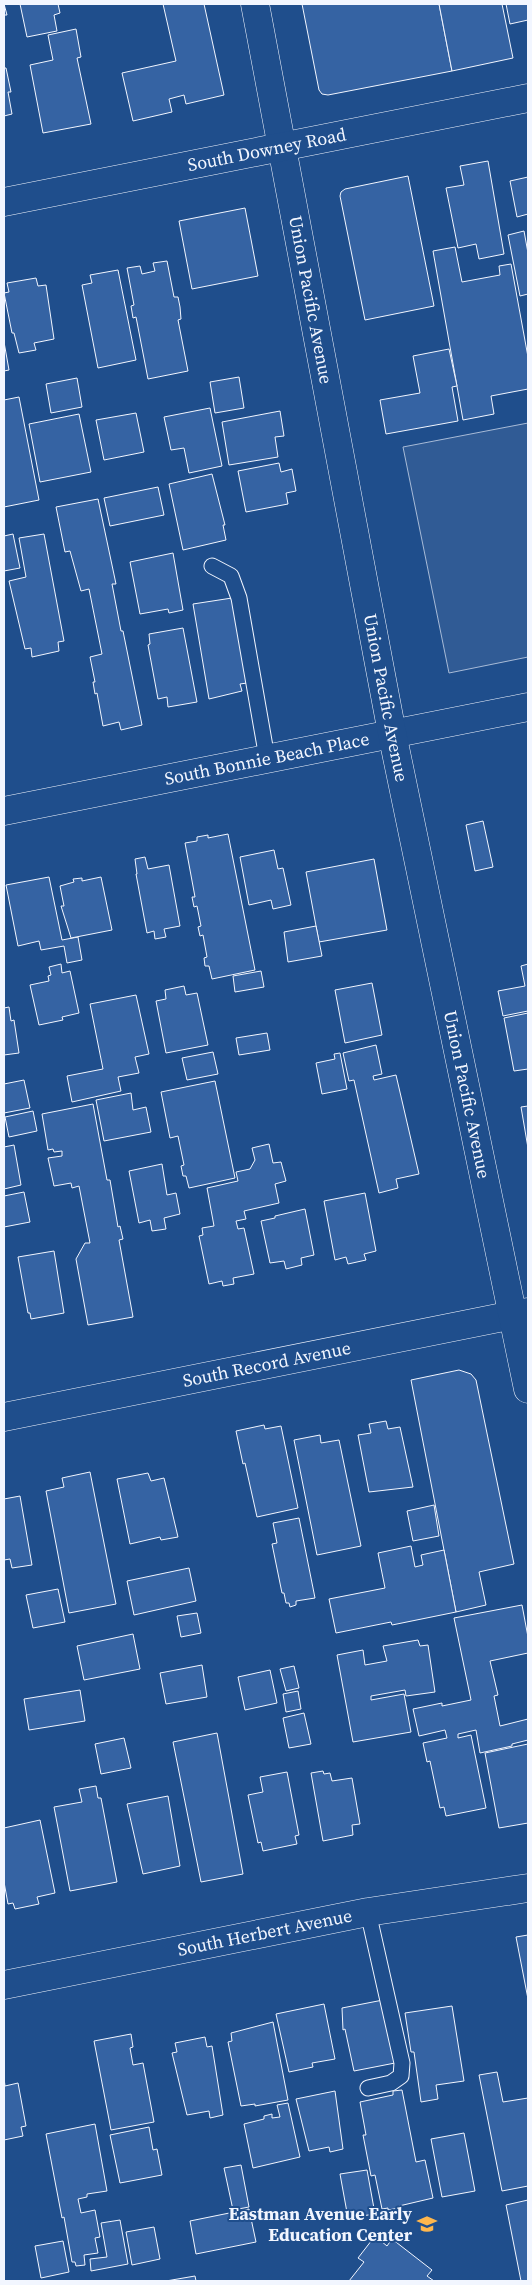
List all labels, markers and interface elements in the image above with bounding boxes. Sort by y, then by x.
street label: South Downey Road [185,121,348,177]
street label: Union Pacific Avenue [283,213,339,386]
street label: Union Pacific Avenue [358,611,415,784]
street label: South Bonnie Beach Place [162,726,371,791]
street label: Union Pacific Avenue [438,1008,497,1181]
street label: South Record Avenue [181,1335,353,1393]
street label: South Herbert Avenue [175,1902,354,1962]
place label: Eastman Avenue Early Education Center [228,2201,413,2247]
school or university icon: Eastman Avenue Early Education Center [416,2213,438,2235]

